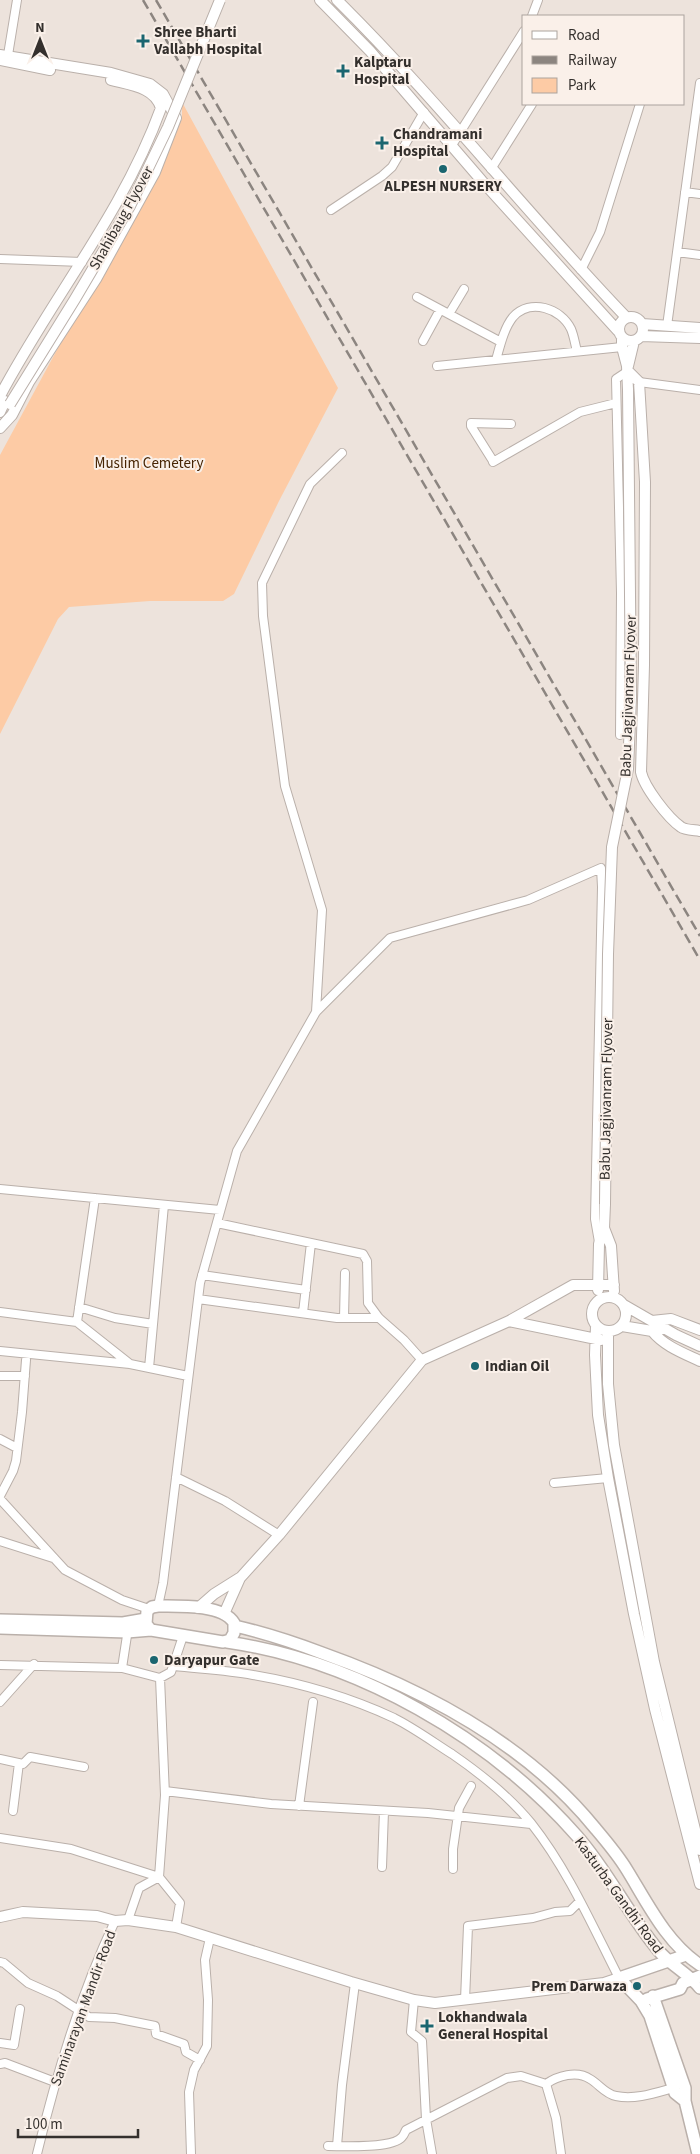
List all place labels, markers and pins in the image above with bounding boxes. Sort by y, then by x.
place label: Shree Bharti Vallabh Hospital [153,22,262,60]
marker: Shree Bharti Vallabh Hospital [136,34,150,48]
place label: Kalptaru Hospital [354,52,411,90]
marker: Kalptaru Hospital [336,64,350,78]
place label: Chandramani Hospital [393,124,482,162]
marker: Chandramani Hospital [375,136,389,150]
marker: ALPESH NURSERY [437,163,449,175]
place label: ALPESH NURSERY [383,176,502,197]
place label: Indian Oil [485,1356,550,1377]
marker: Indian Oil [469,1360,481,1372]
place label: Daryapur Gate [164,1650,260,1671]
marker: Daryapur Gate [148,1654,160,1666]
place label: Prem Darwaza [531,1976,627,1997]
marker: Prem Darwaza [631,1980,643,1992]
place label: Lokhandwala General Hospital [438,2007,549,2045]
marker: Lokhandwala General Hospital [420,2019,434,2033]

